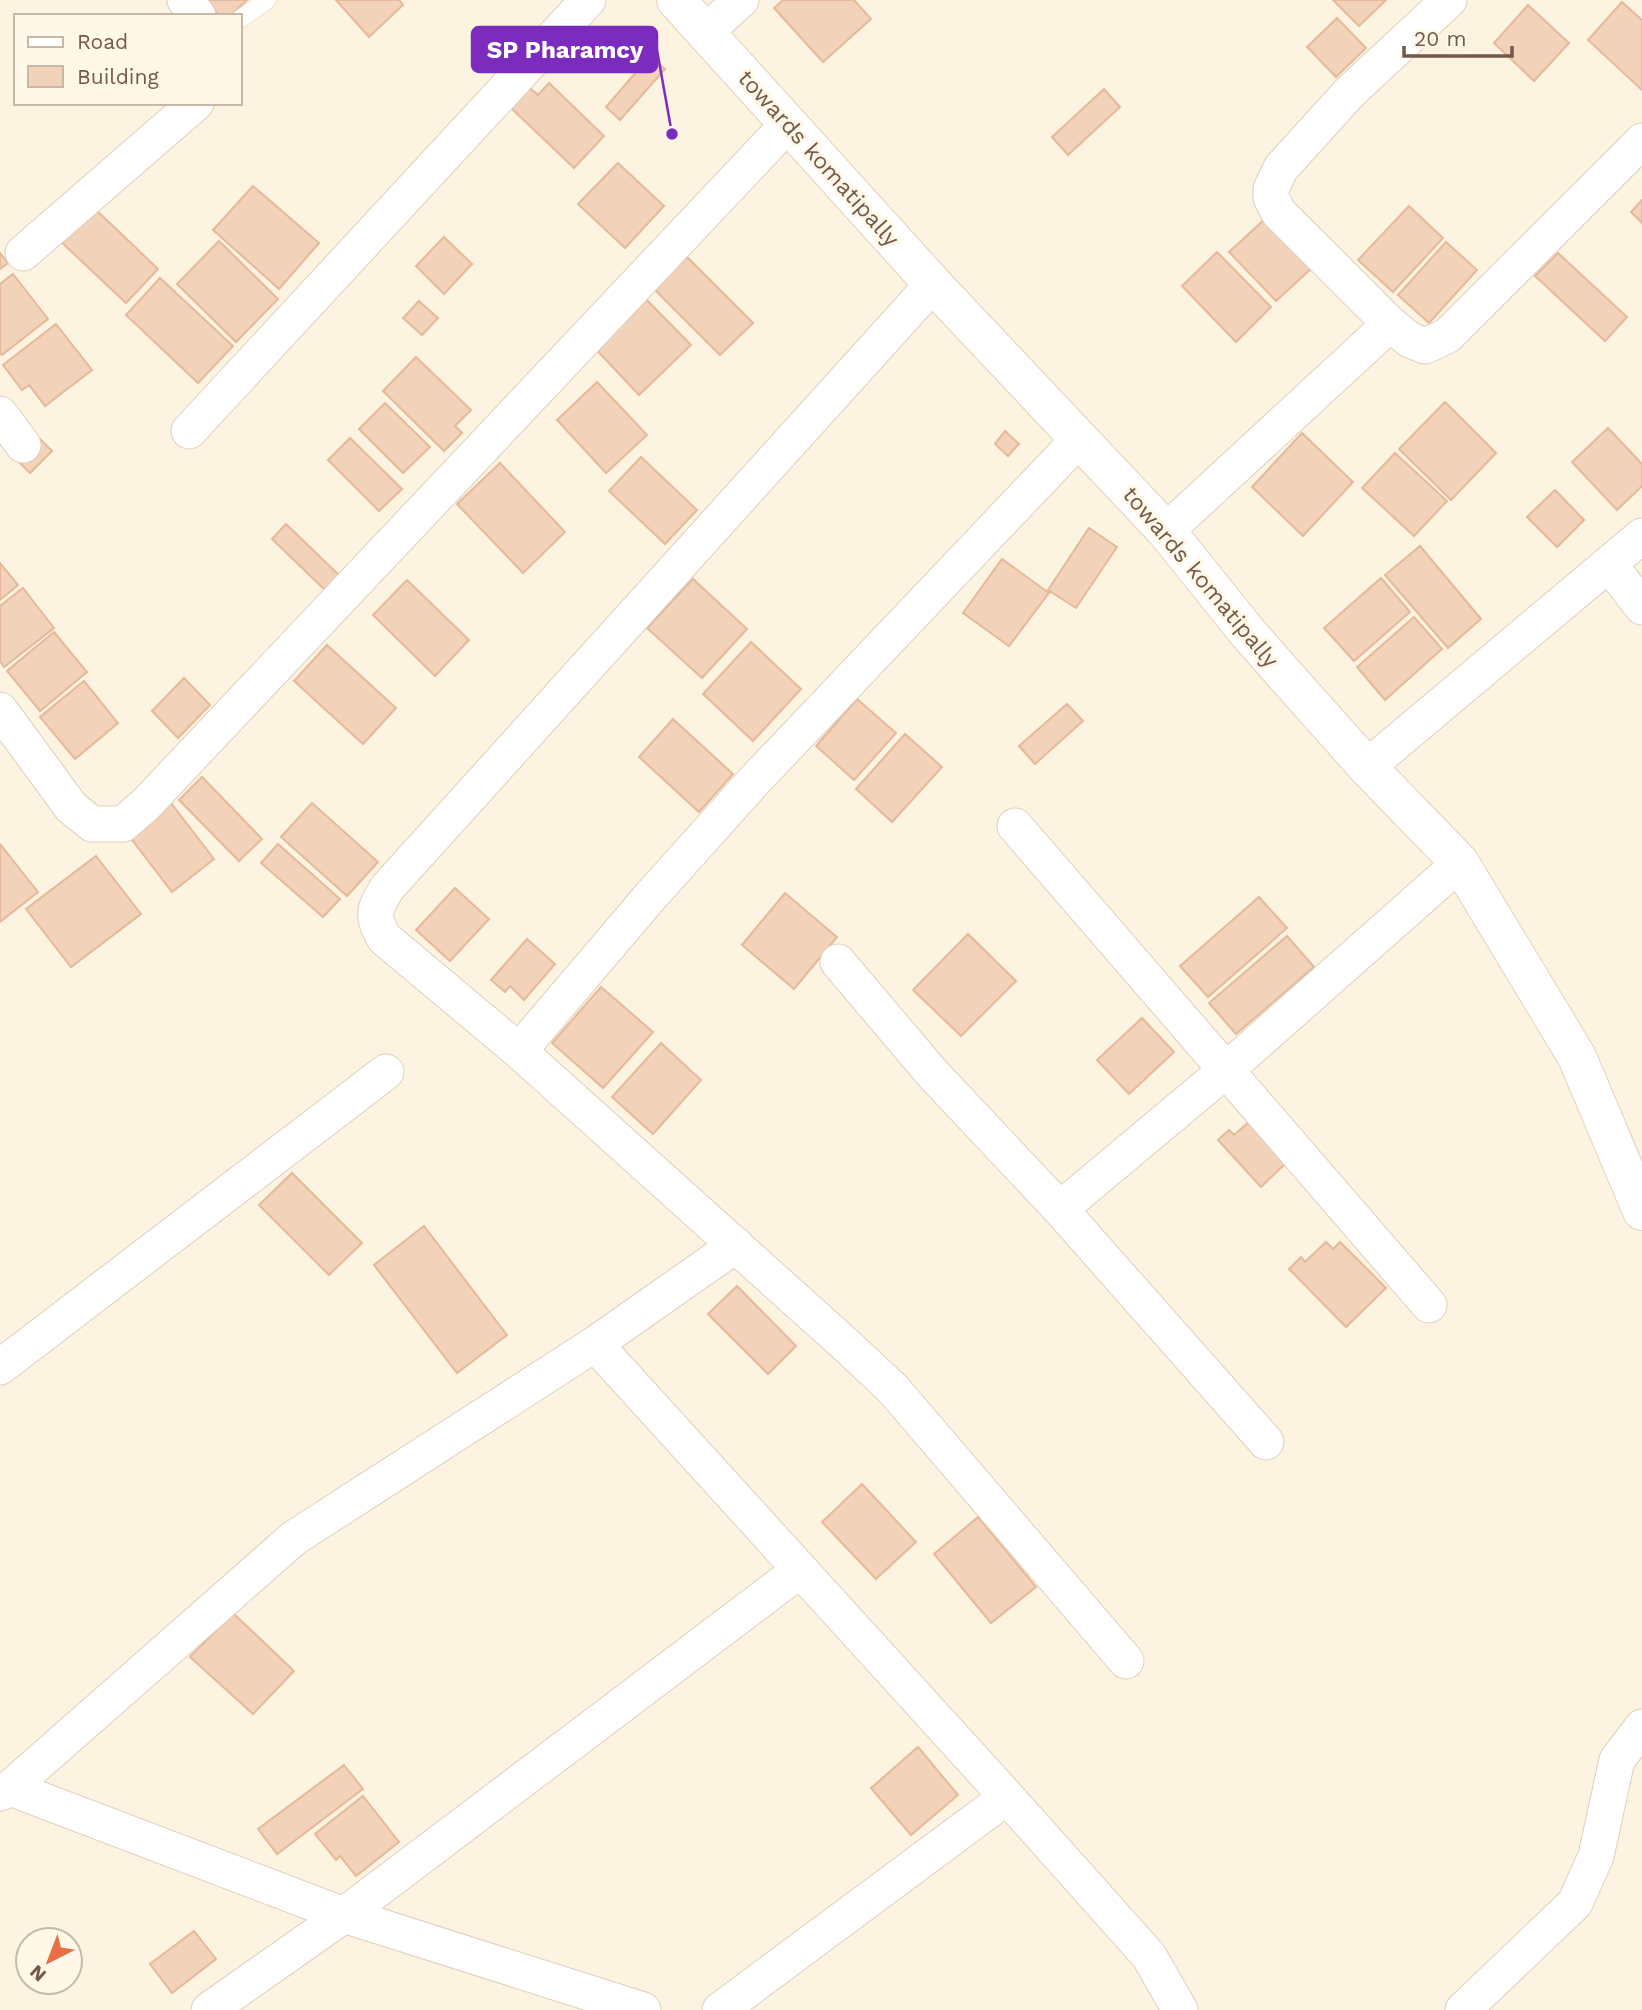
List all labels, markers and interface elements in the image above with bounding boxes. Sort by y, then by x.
legend [14,14,242,105]
scale bar [1404,14,1512,58]
text: 20 m [1414,26,1466,51]
callout: SP Pharamcy [472,27,657,72]
text: Road [77,29,128,54]
text: SP Pharamcy [487,36,644,64]
text: Building [77,64,159,89]
street label: towards komatipally [732,65,905,252]
street label: towards komatipally [1117,481,1284,673]
north arrow [14,1926,84,1996]
text: N [25,1960,51,1987]

